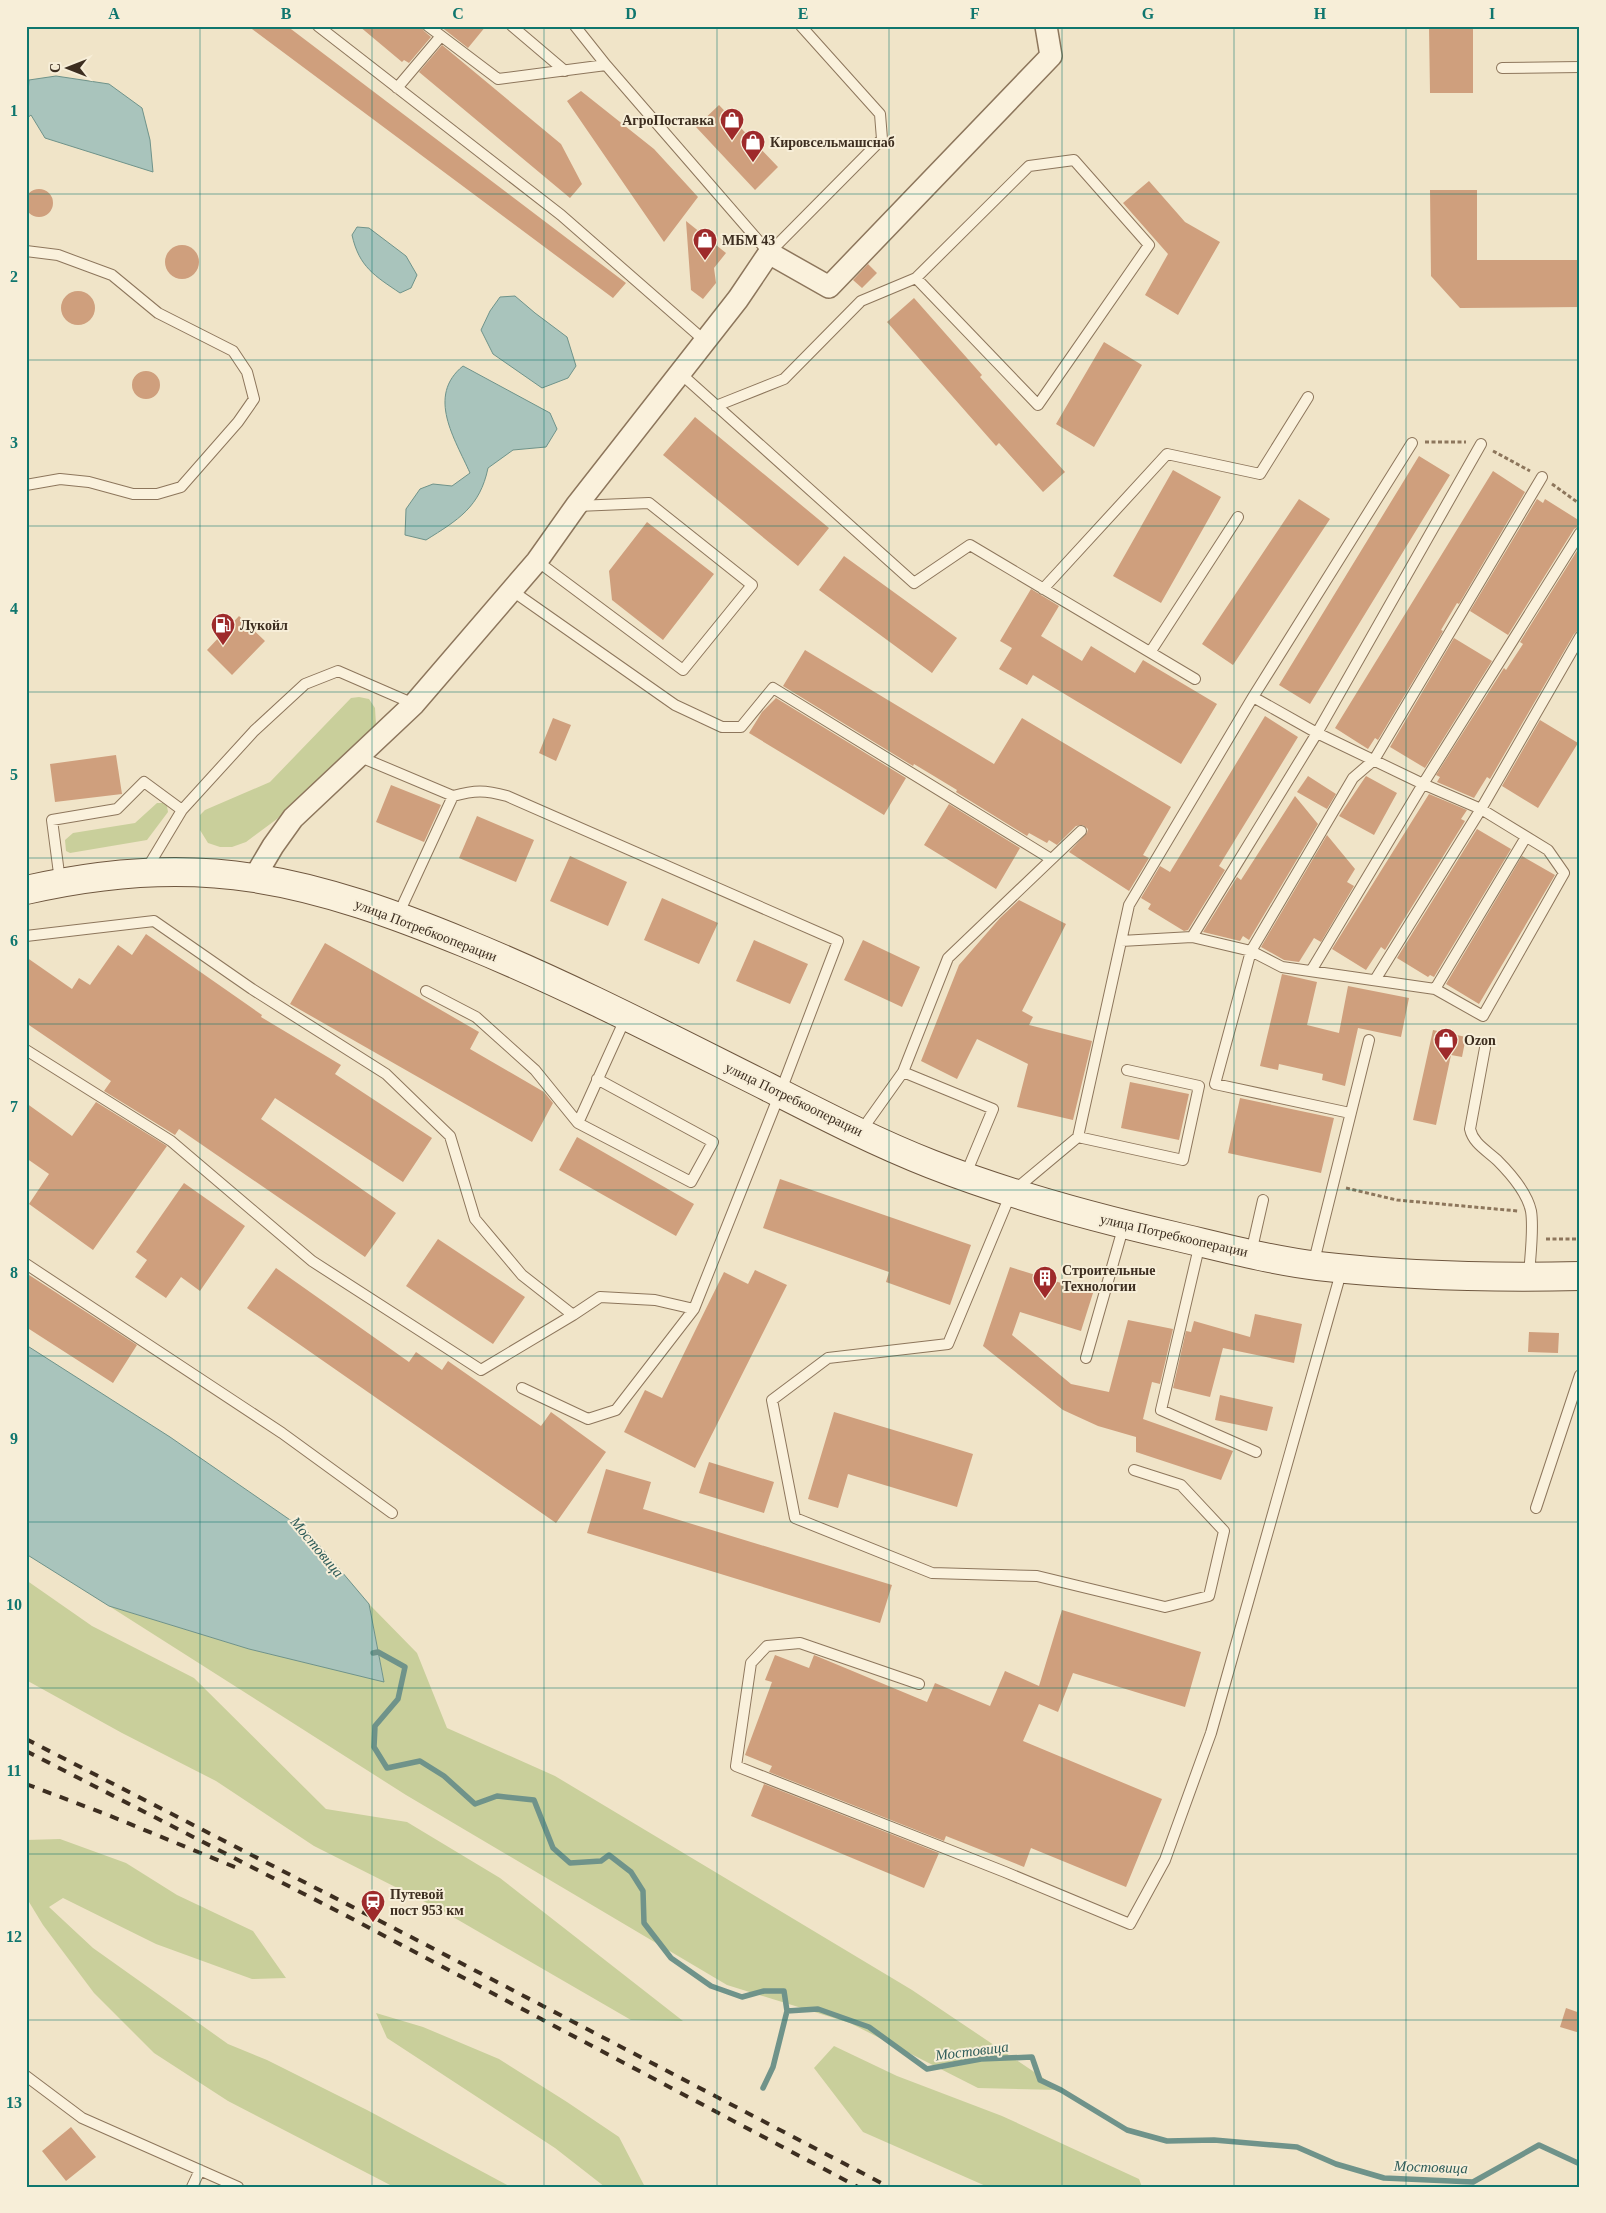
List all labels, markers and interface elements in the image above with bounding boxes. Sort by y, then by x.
text: A [108,5,120,22]
text: B [281,5,292,22]
text: C [452,5,464,22]
text: D [625,5,637,22]
text: E [798,5,808,22]
text: F [970,5,980,22]
text: G [1142,5,1155,22]
text: H [1314,5,1327,22]
text: I [1489,5,1495,22]
north arrow [42,42,92,92]
text: С [48,63,63,73]
text: 1 [10,102,18,119]
shop icon: АгроПоставка [719,107,745,141]
place label: АгроПоставка [622,113,714,128]
shop icon: Кировсельмашснаб [740,129,766,163]
place label: Кировсельмашснаб [770,135,895,150]
shop icon: МБМ 43 [692,227,718,261]
place label: МБМ 43 [722,233,775,248]
text: 2 [10,268,18,285]
text: 3 [10,434,18,451]
text: 4 [10,600,18,617]
fuel station icon: Лукойл [210,612,236,646]
place label: Лукойл [240,618,288,633]
text: 5 [10,766,18,783]
street label: улица Потребкооперации [353,896,500,965]
text: 6 [10,932,18,949]
shop icon: Ozon [1433,1027,1459,1061]
place label: Ozon [1464,1033,1496,1048]
street label: улица Потребкооперации [723,1060,865,1140]
text: 7 [10,1098,18,1115]
street label: улица Потребкооперации [1099,1211,1250,1260]
place label: Строительные Технологии [1062,1263,1155,1294]
text: 8 [10,1264,18,1281]
building icon: Строительные Технологии [1032,1265,1058,1299]
text: 9 [10,1430,18,1447]
water label: Мостовица [286,1513,347,1580]
text: 10 [6,1596,22,1613]
text: 11 [6,1762,22,1779]
place label: Путевой пост 953 км [390,1887,464,1918]
station icon: Путевой пост 953 км [360,1889,386,1923]
text: 12 [6,1928,22,1945]
water label: Мостовица [933,2039,1010,2064]
text: 13 [6,2094,22,2111]
water label: Мостовица [1393,2158,1468,2176]

